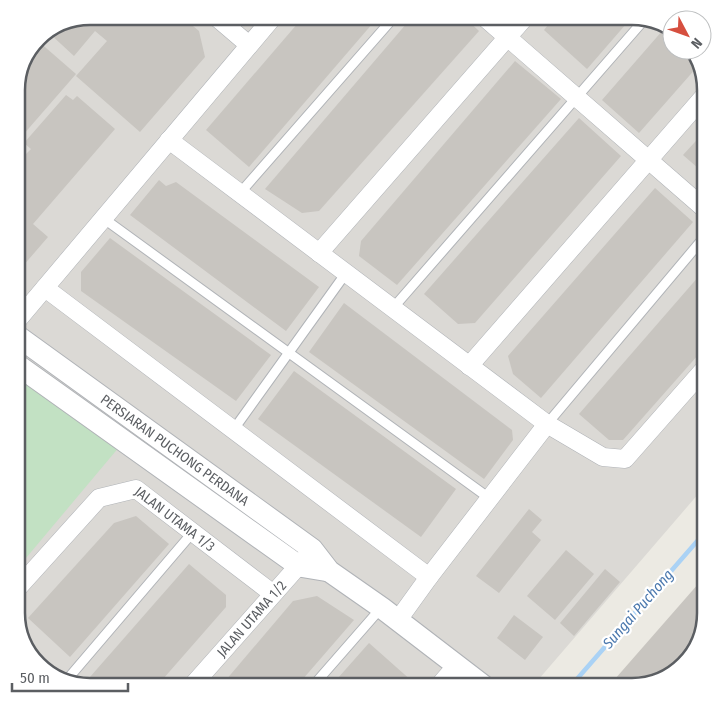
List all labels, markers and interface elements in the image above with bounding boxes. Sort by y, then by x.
north arrow [662,10,712,60]
text: N [687,34,706,52]
street label: PERSIARAN PUCHONG PERDANA [97,391,253,509]
street label: JALAN UTAMA 1/3 [131,483,218,555]
water label: Sungai Puchong [598,566,677,653]
street label: JALAN UTAMA 1/2 [213,577,290,661]
scale bar [12,660,129,692]
text: 50 m [20,669,50,687]

